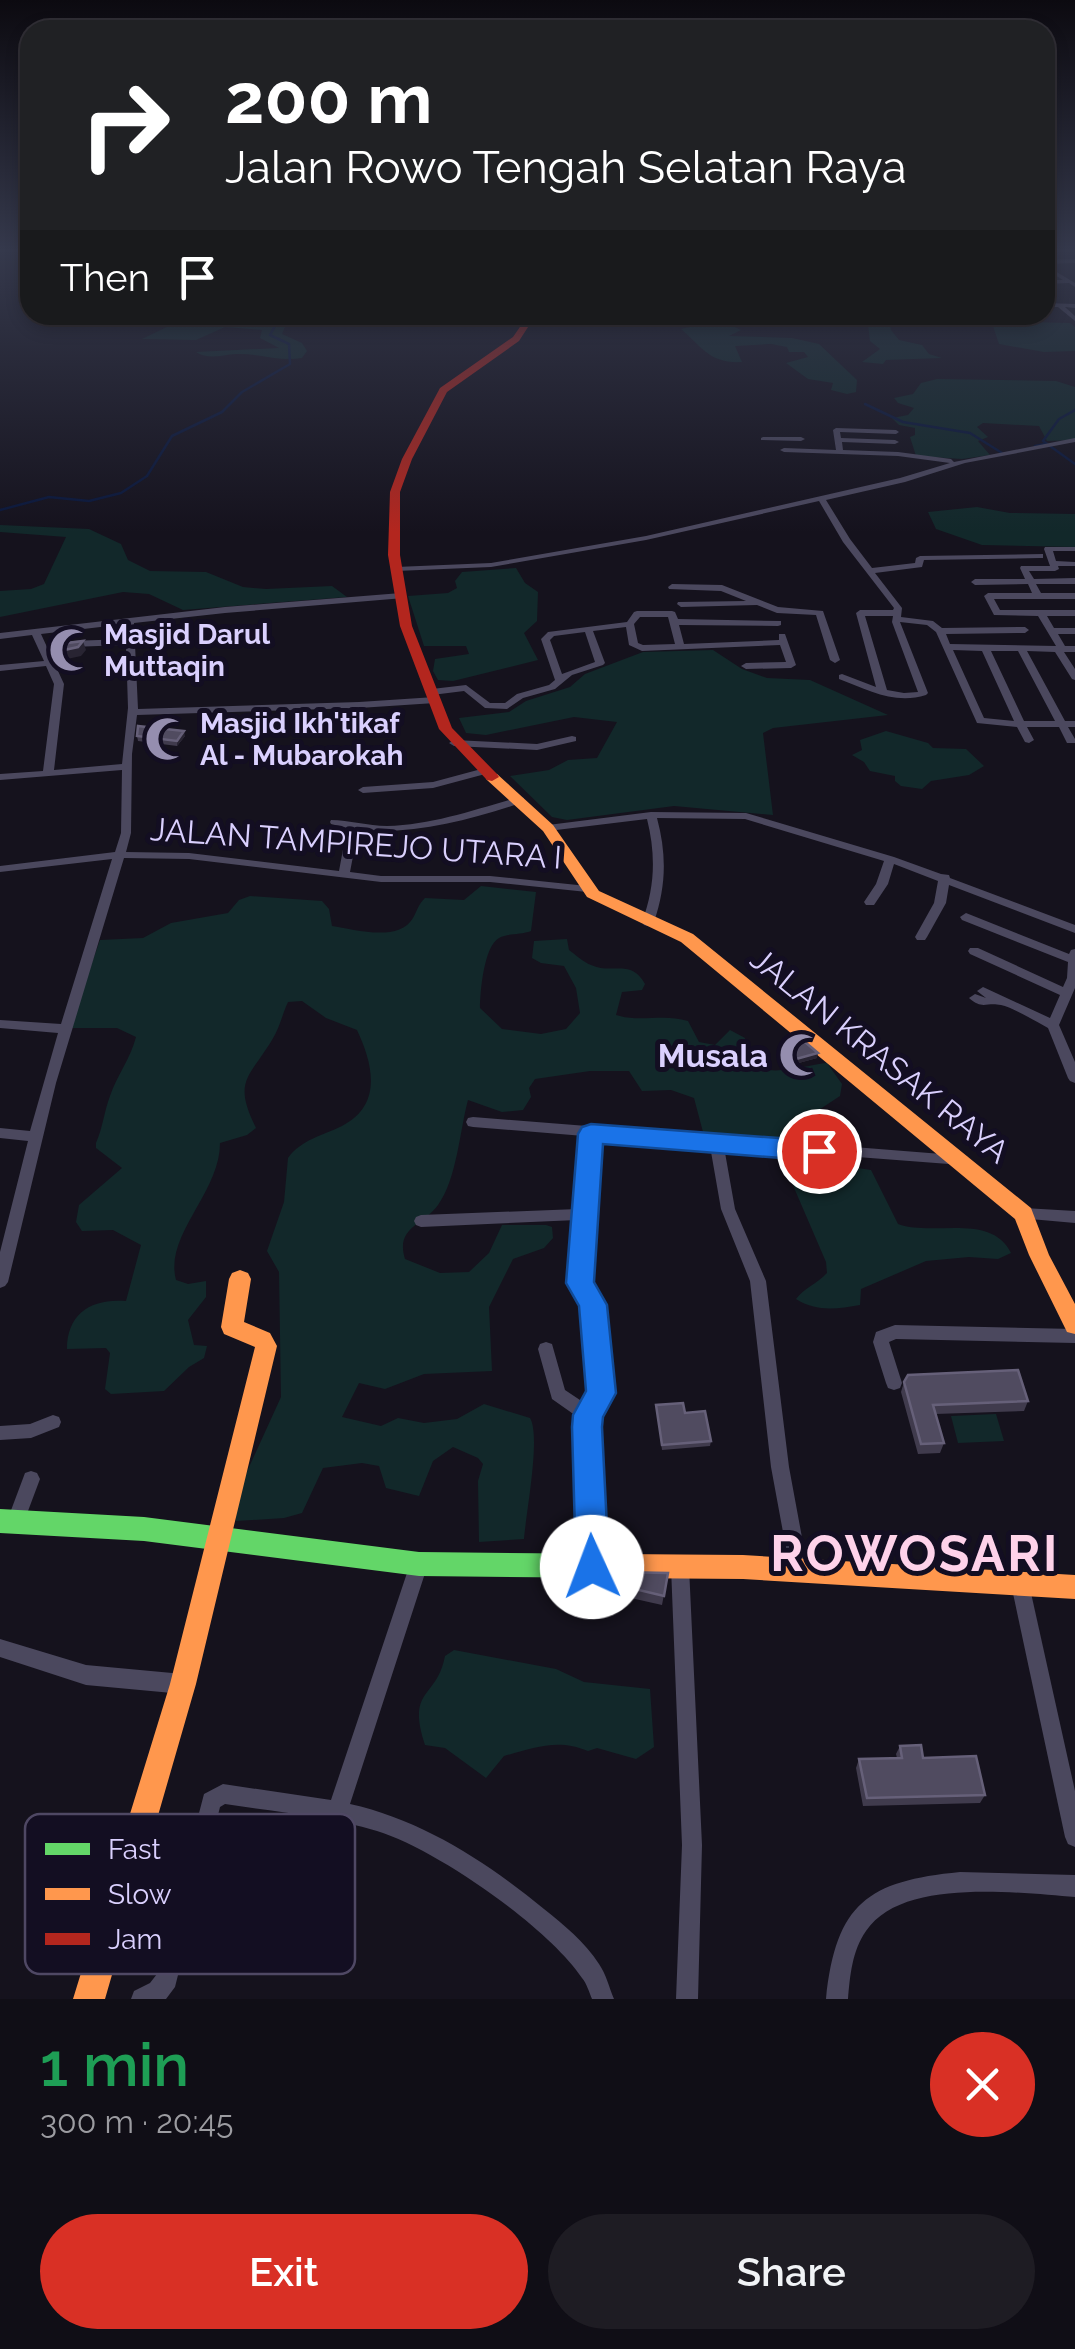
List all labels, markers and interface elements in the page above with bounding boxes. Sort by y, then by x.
text: 200 m [225,57,432,139]
icon: right [60,60,190,190]
text: Jalan Rowo Tengah Selatan Raya [225,141,906,194]
icon: arrive [170,250,225,305]
text: Then [60,255,150,300]
place label: Masjid Darul Muttaqin [104,618,270,683]
mosque icon: Masjid Darul Muttaqin [47,626,95,674]
place label: Masjid Ikh'tikaf Al - Mubarokah [200,707,403,772]
mosque icon: Masjid Ikh'tikaf Al - Mubarokah [143,715,191,763]
street label: JALAN TAMPIREJO UTARA I [149,810,563,876]
street label: JALAN KRASAK RAYA [744,940,1017,1171]
mosque icon: Musala [777,1031,825,1079]
place label: Musala [658,1037,768,1074]
pin [777,1109,862,1194]
icon: arrive [792,1124,847,1179]
position arrow [540,1515,644,1619]
district label: ROWOSARI [770,1524,1060,1583]
legend [25,1814,355,1974]
text: Fast [108,1833,161,1866]
text: Slow [108,1878,172,1911]
text: Jam [108,1923,162,1956]
text: 1 min [40,2030,189,2100]
button: close [930,2032,1035,2137]
text: 300 m · 20:45 [40,2103,233,2140]
button: Exit [40,2214,528,2329]
button: Share [548,2214,1035,2329]

